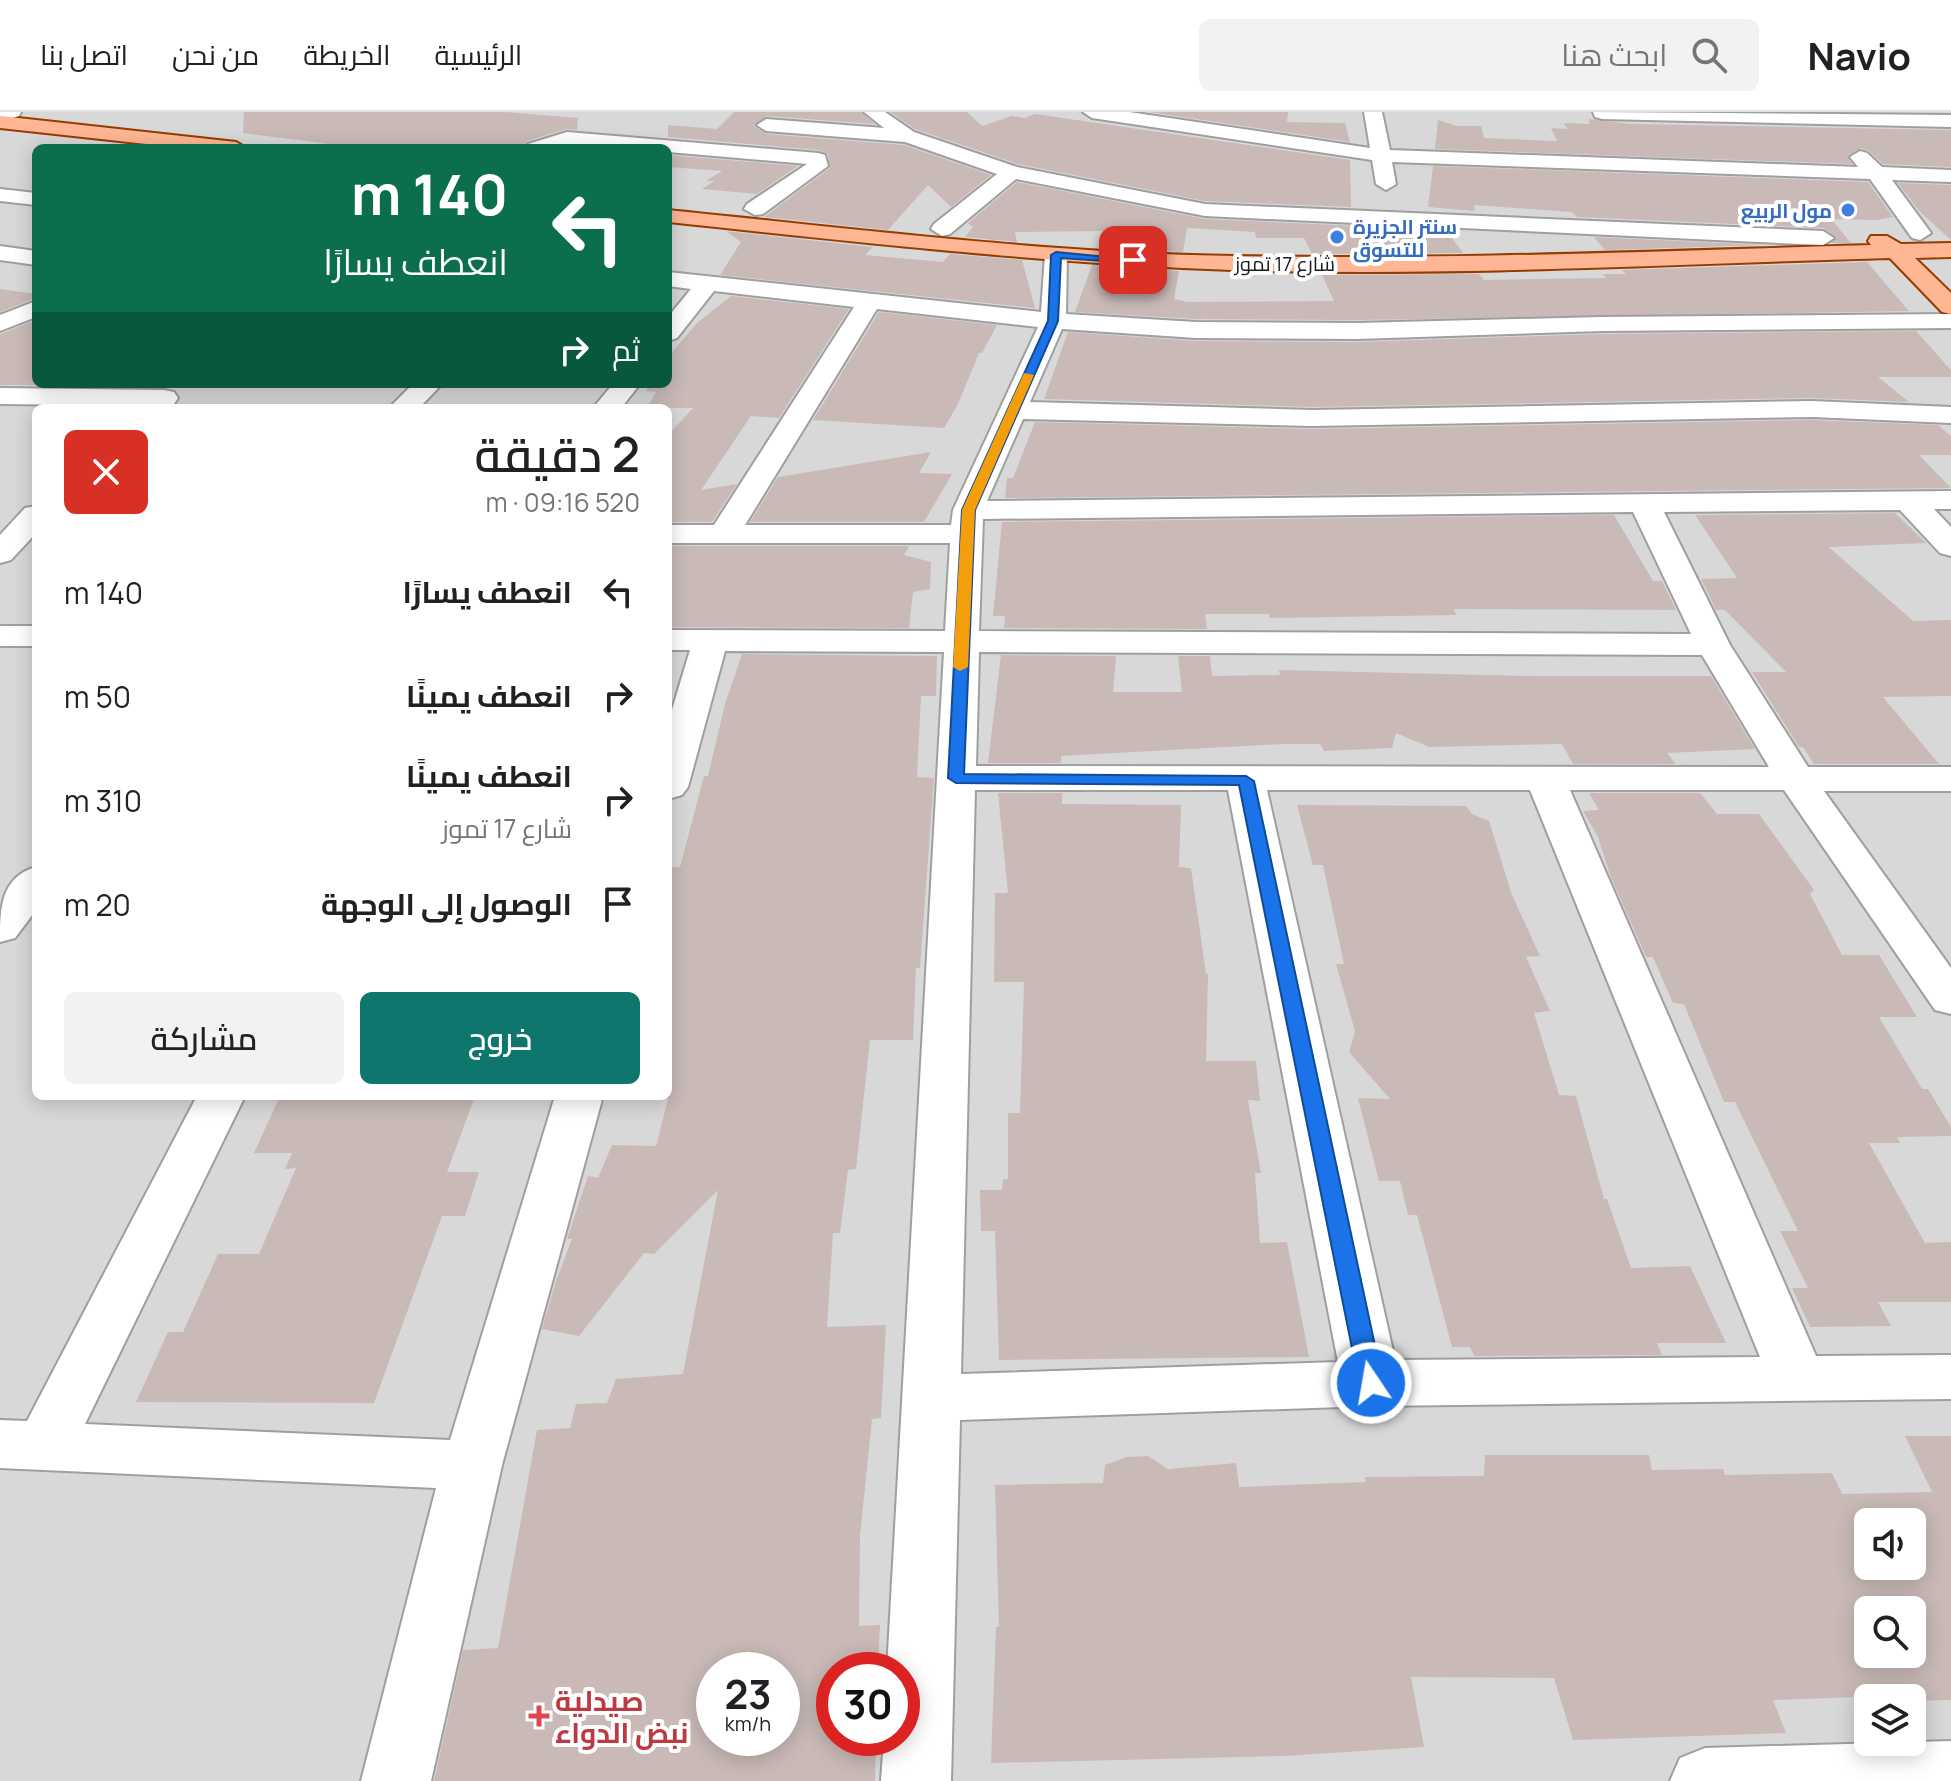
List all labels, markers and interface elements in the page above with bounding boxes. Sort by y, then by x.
search box [1199,19,1759,91]
text: Navio [1807,29,1911,81]
icon: search [1687,33,1731,77]
text: ابحث هنا [1561,34,1667,75]
text: اتصل بنا [40,35,128,73]
text: من نحن [172,35,259,73]
text: الخريطة [303,35,391,73]
text: الرئيسية [435,35,522,73]
text: 140 m [351,155,508,232]
icon: left [536,176,640,280]
place label: مول الربيع [1741,197,1832,225]
marker: مول الربيع [1839,201,1857,219]
place label: سنتر الجزيرة للتسوق [1353,213,1457,263]
pin [1099,226,1167,294]
marker: سنتر الجزيرة للتسوق [1328,228,1346,246]
text: انعطف يسارًا [323,237,508,286]
icon: arrive [1111,238,1155,282]
street label: شارع 17 تموز [1234,250,1335,278]
icon: right [552,328,596,372]
text: ثم [612,329,640,370]
text: 2 دقيقة [474,421,640,486]
button: close [64,430,148,514]
text: 520 m · 09:16 [485,484,640,520]
icon: left [596,570,640,614]
text: انعطف يسارًا [402,571,572,612]
text: 140 m [64,572,143,613]
icon: right [596,674,640,718]
text: انعطف يمينًا [406,675,572,716]
text: 50 m [64,676,131,717]
text: انعطف يمينًا [406,755,572,796]
icon: right [596,778,640,822]
text: 310 m [64,780,142,821]
text: شارع 17 تموز [442,810,572,846]
icon: arrive [596,882,640,926]
text: الوصول إلى الوجهة [321,883,572,924]
text: 20 m [64,884,131,925]
button: مشاركة [64,992,344,1084]
button: خروج [360,992,640,1084]
position arrow [1329,1341,1413,1425]
map controls [1854,1508,1926,1756]
button: sound [1854,1508,1926,1580]
button: search [1854,1596,1926,1668]
speed limit sign: 30 [816,1652,920,1756]
text: 23 [724,1666,772,1721]
place label: صيدلية نبض الدواء [555,1681,688,1751]
button: layers [1854,1684,1926,1756]
marker: صيدلية نبض الدواء [530,1707,548,1725]
text: km/h [725,1710,771,1737]

